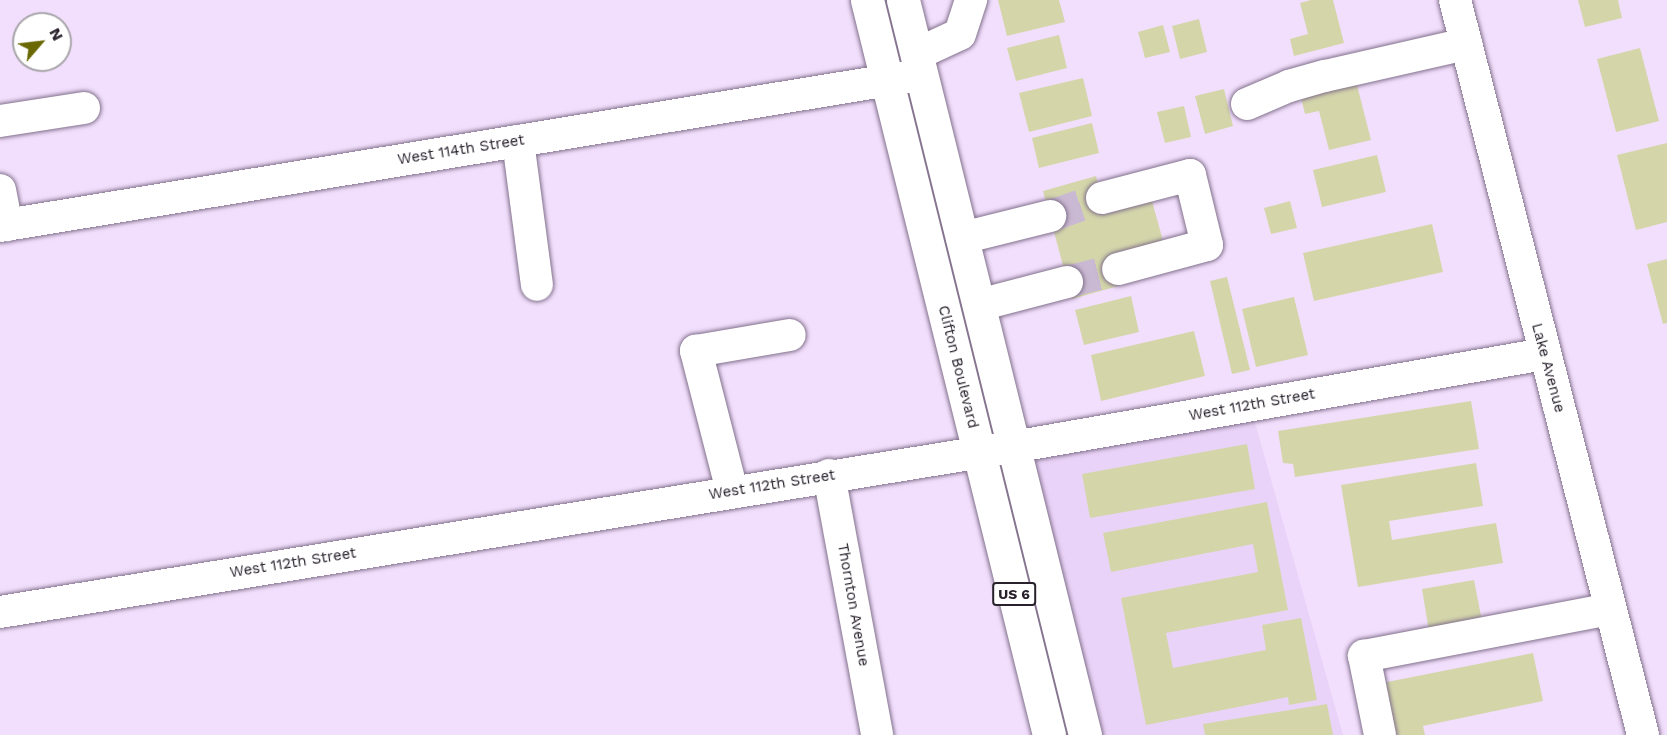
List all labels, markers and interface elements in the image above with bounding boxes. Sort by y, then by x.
north arrow [12,12,72,72]
text: N [45,25,68,44]
street label: West 114th Street [396,131,526,169]
street label: Clifton Boulevard [934,304,982,430]
street label: Lake Avenue [1527,321,1569,415]
street label: West 112th Street [1187,385,1317,425]
street label: West 112th Street [707,466,837,504]
street label: Thornton Avenue [833,542,873,668]
street label: West 112th Street [228,544,358,582]
road number: US 6 [992,583,1036,605]

